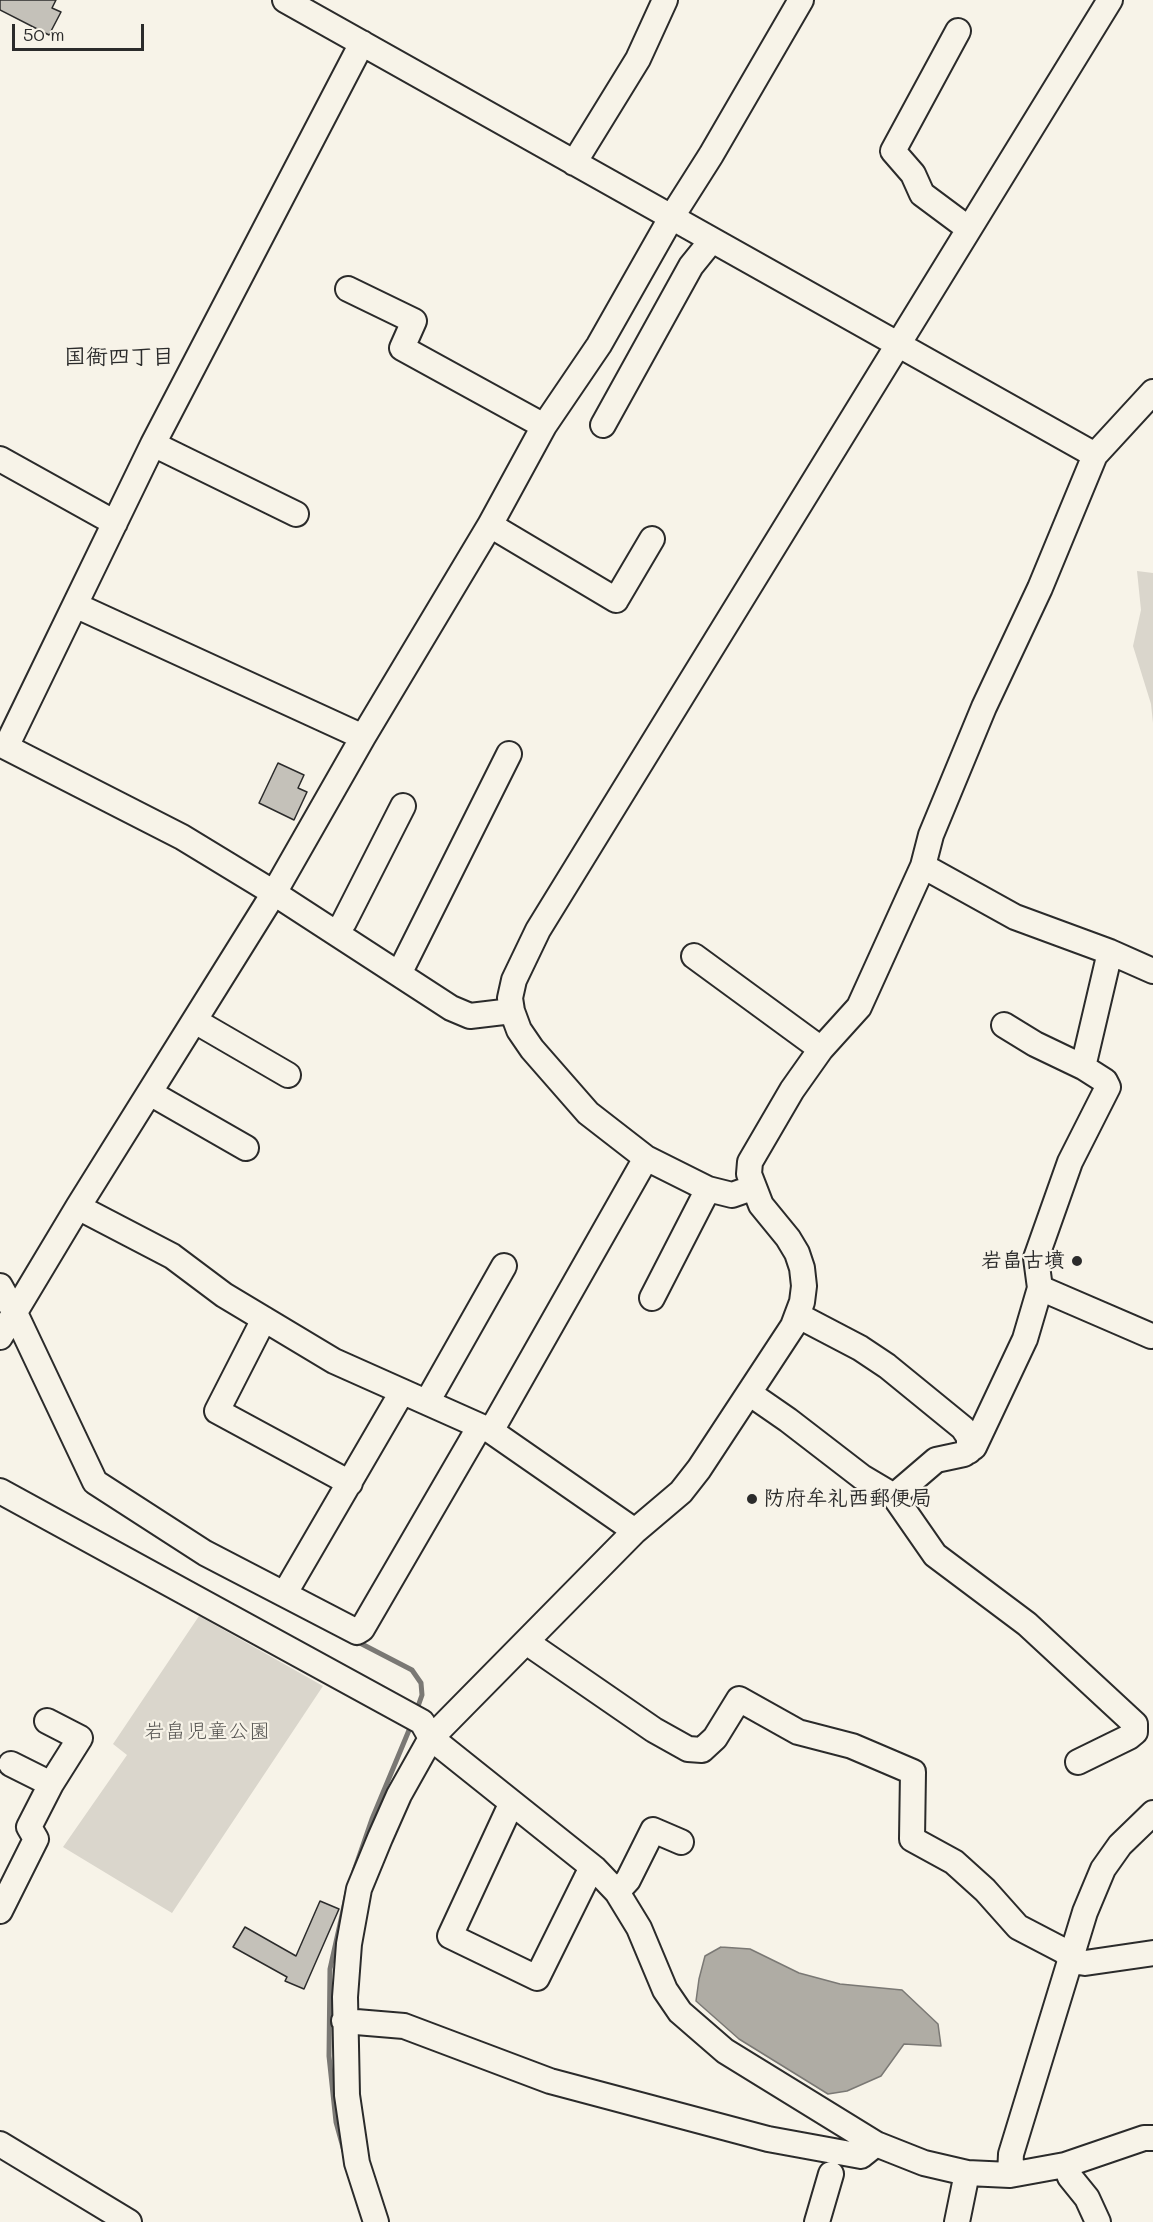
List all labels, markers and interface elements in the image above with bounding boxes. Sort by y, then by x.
scale bar [15,12,147,50]
text: 50 m [23,22,65,46]
district label: 国衙四丁目 [64,344,174,370]
place label: 岩畠古墳 [981,1248,1065,1274]
marker: 岩畠古墳 [1070,1254,1084,1268]
place label: 防府牟礼西郵便局 [764,1486,932,1512]
marker: 防府牟礼西郵便局 [745,1492,759,1506]
park label: 岩畠児童公園 [144,1719,270,1745]

